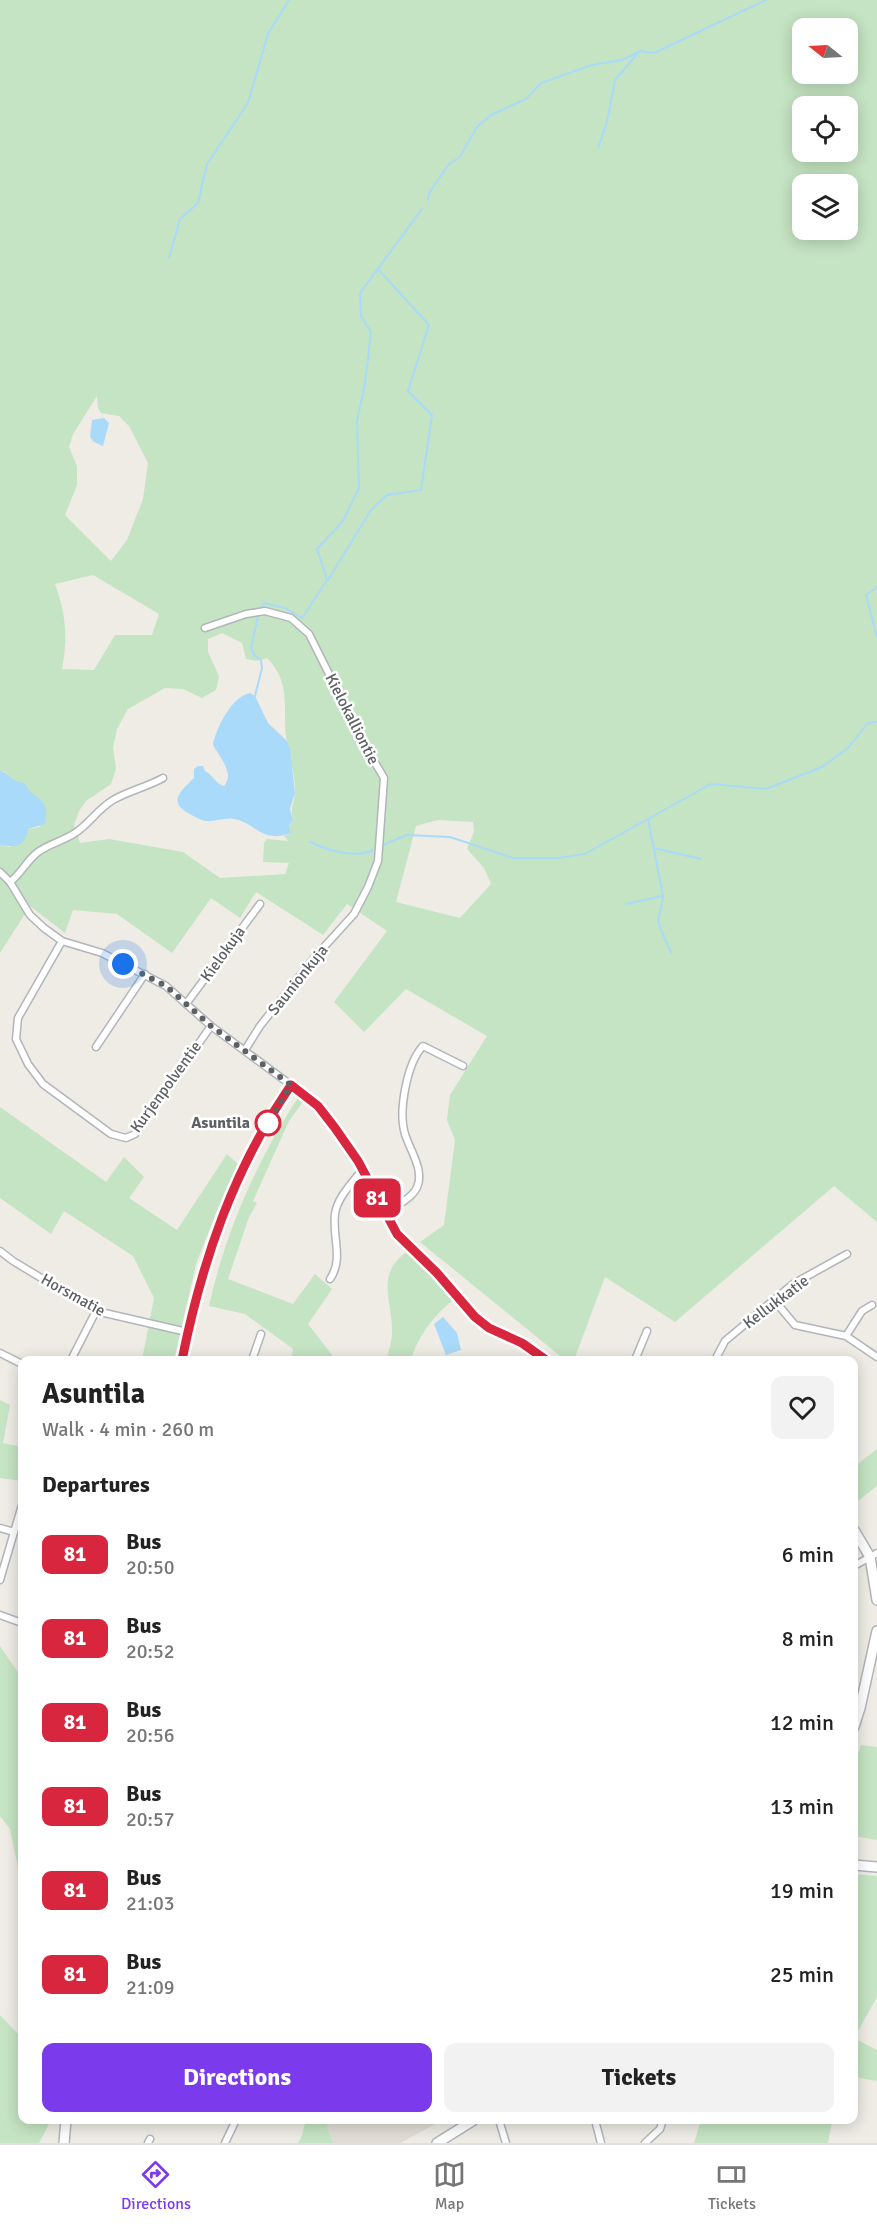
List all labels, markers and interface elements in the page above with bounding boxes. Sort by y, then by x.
north arrow [792,18,858,84]
map controls [792,18,858,240]
button: locate [792,96,858,162]
button: layers [792,174,858,240]
street label: Kielokalliontie [321,670,383,768]
street label: Kielokuja [196,922,250,986]
street label: Saunionkuja [264,941,332,1019]
your location [108,949,138,979]
street label: Kurjenpolventie [126,1037,206,1137]
marker: Asuntila [255,1110,281,1136]
place label: Asuntila [191,1113,250,1133]
line badge: 81 [350,1178,404,1218]
text: 81 [366,1185,388,1211]
street label: Horsmatie [37,1269,109,1321]
street label: Kellukkatie [739,1271,813,1333]
button: heart [771,1376,834,1439]
text: Asuntila [42,1377,145,1411]
text: Walk · 4 min · 260 m [42,1417,214,1442]
text: Departures [42,1471,150,1498]
text: Bus [126,1528,161,1555]
text: 81 [64,1541,86,1567]
text: 6 min [782,1541,834,1568]
text: 20:50 [126,1555,175,1580]
text: Bus [126,1612,161,1639]
text: 81 [64,1625,86,1651]
text: 8 min [782,1625,834,1652]
text: 20:52 [126,1639,175,1664]
text: Bus [126,1696,161,1723]
text: 81 [64,1709,86,1735]
text: 12 min [770,1709,834,1736]
text: 20:56 [126,1723,175,1748]
text: Bus [126,1780,161,1807]
text: 81 [64,1793,86,1819]
text: 13 min [770,1793,834,1820]
text: 20:57 [126,1807,175,1832]
text: Bus [126,1864,161,1891]
text: 81 [64,1877,86,1903]
text: 19 min [770,1877,834,1904]
text: 21:03 [126,1891,175,1916]
text: Bus [126,1948,161,1975]
text: 81 [64,1961,86,1987]
text: 25 min [770,1961,834,1988]
text: 21:09 [126,1975,175,2000]
button: Directions [42,2043,432,2112]
button: Tickets [444,2043,834,2112]
tab: Directions [121,2158,191,2214]
tab: Map [433,2158,466,2214]
tab: Tickets [708,2158,756,2214]

